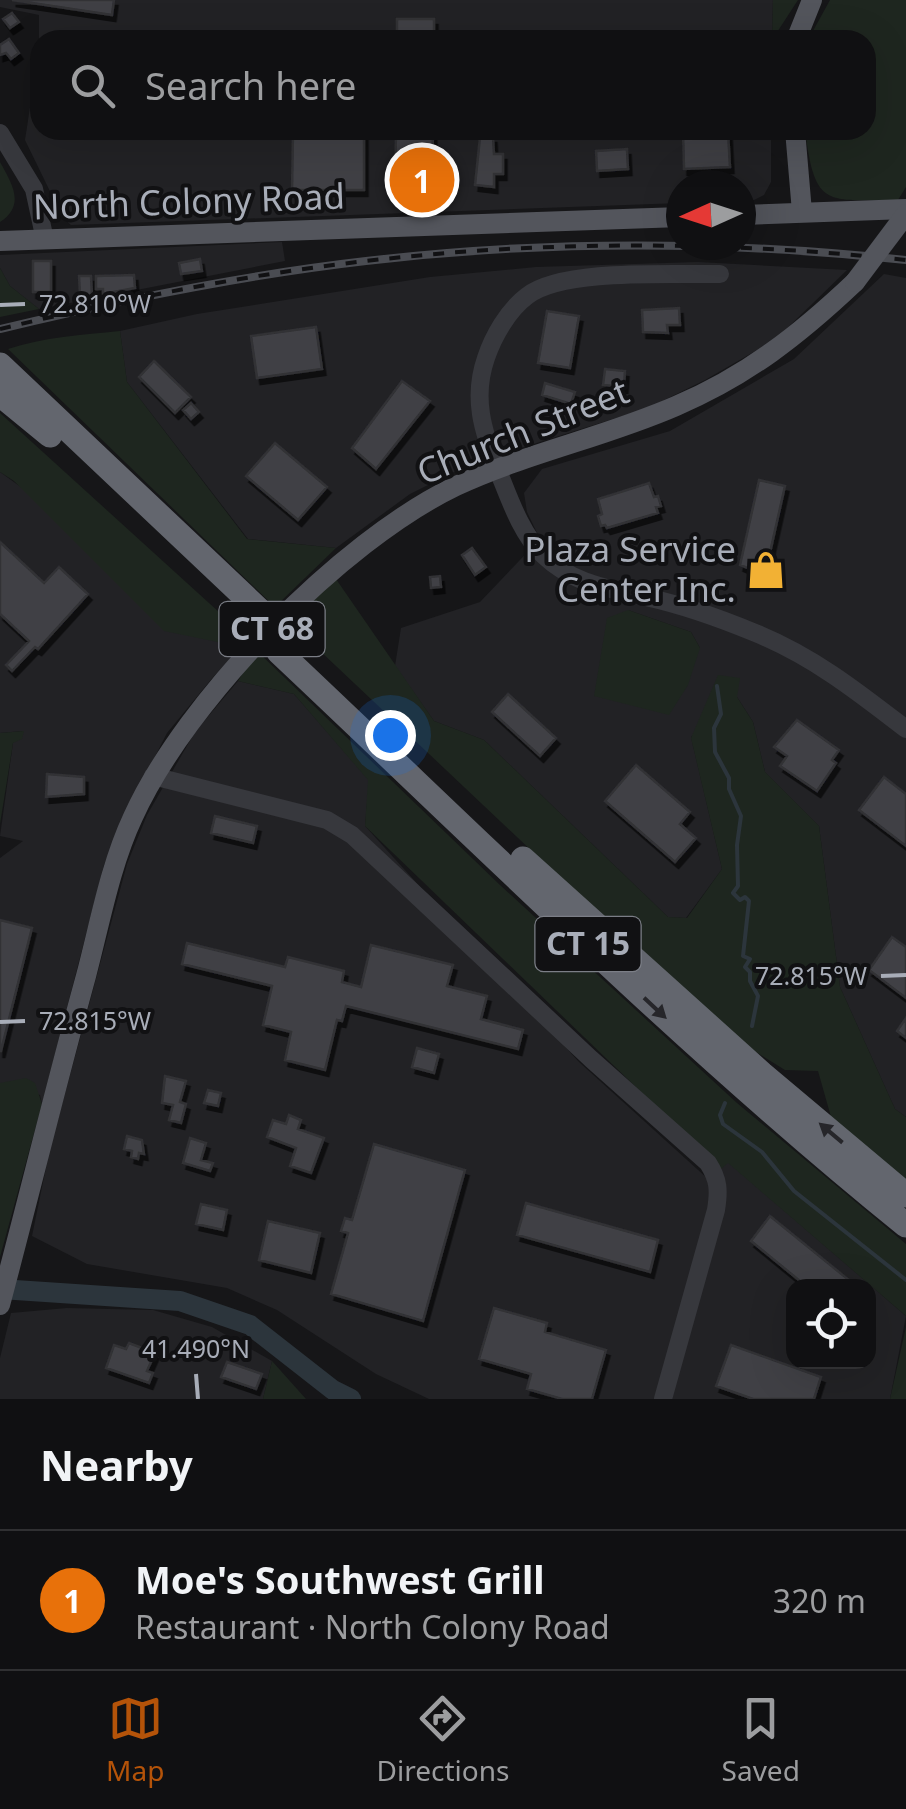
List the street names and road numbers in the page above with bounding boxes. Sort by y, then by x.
street label: North Colony Road [32,172,346,229]
street label: Church Street [410,367,635,494]
road number: CT 68 [220,602,324,656]
road number: CT 15 [536,917,640,971]

